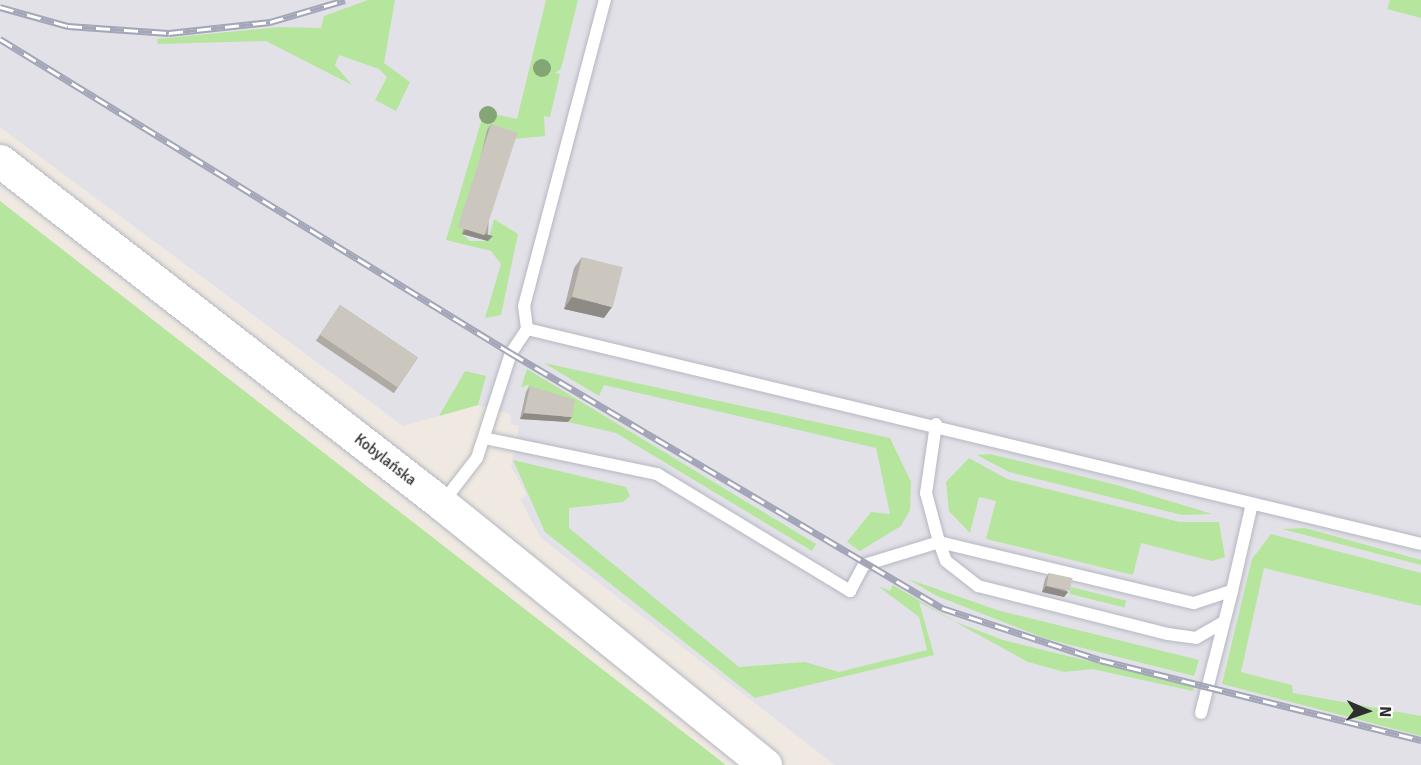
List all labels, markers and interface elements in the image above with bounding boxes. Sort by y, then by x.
street label: Kobylańska [351,430,419,490]
north arrow [1337,681,1397,741]
text: N [1375,706,1395,718]

